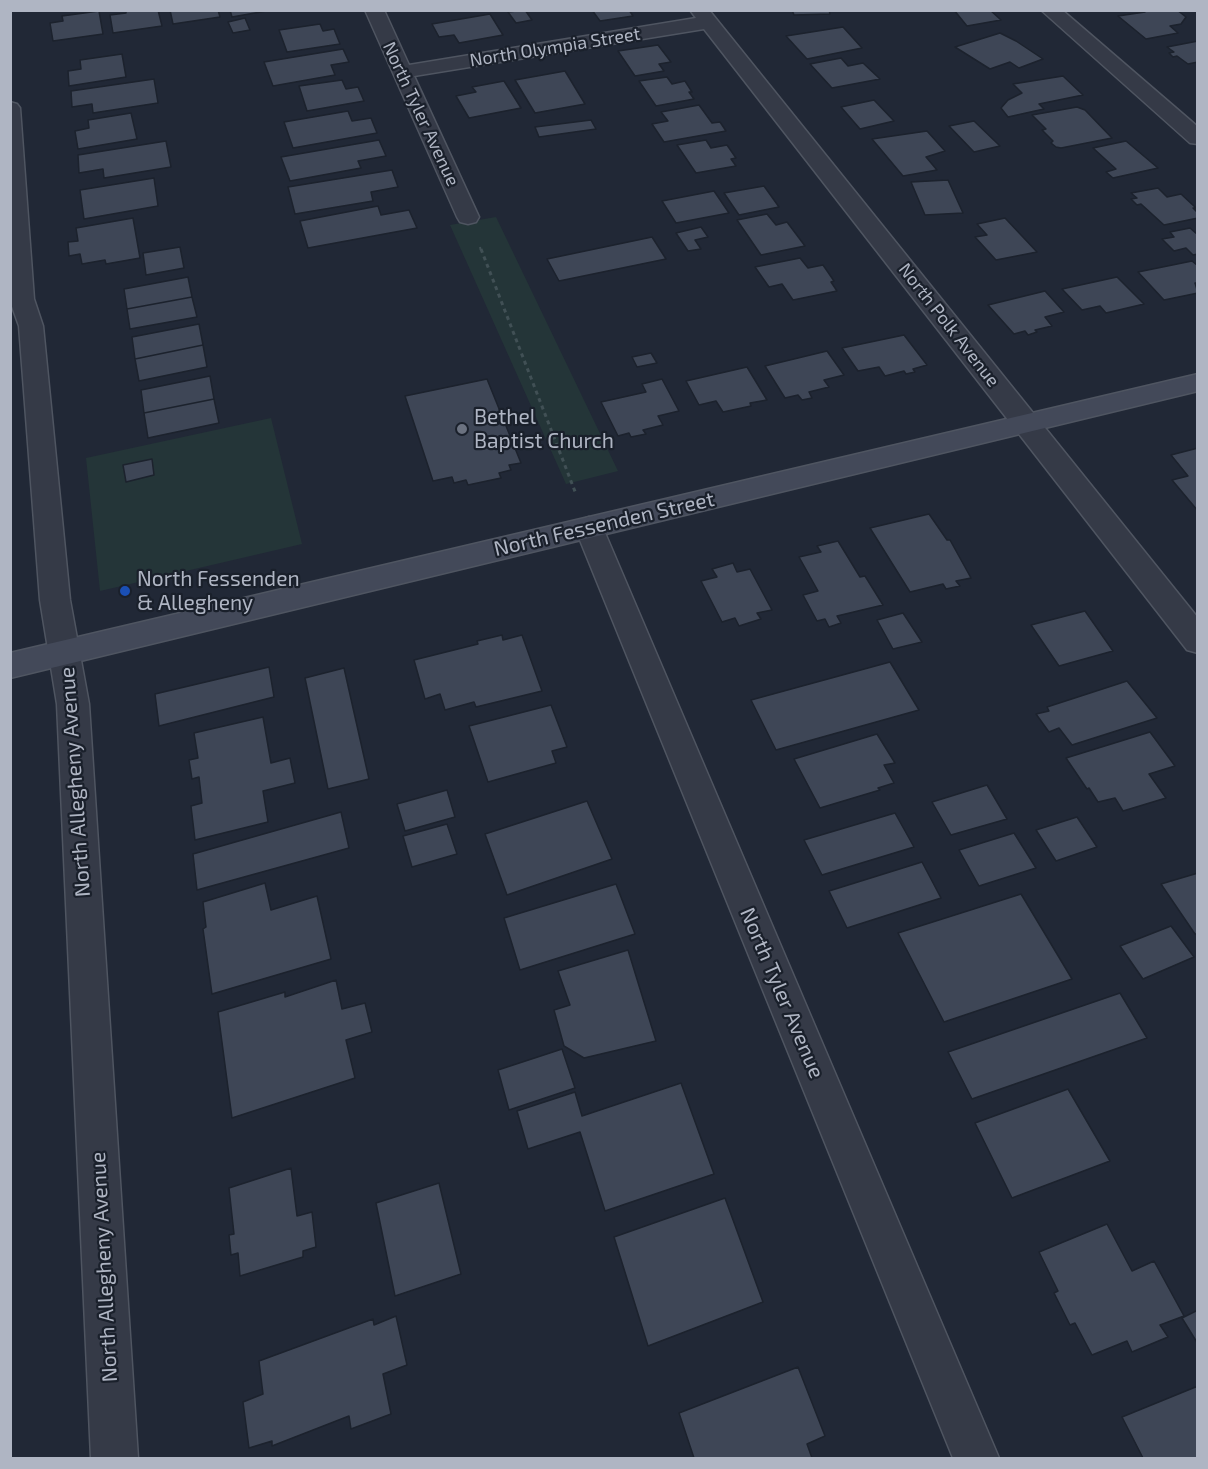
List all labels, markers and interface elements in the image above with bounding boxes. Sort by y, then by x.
street label: North Olympia Street [468,23,642,71]
street label: North Tyler Avenue [378,38,464,190]
street label: North Polk Avenue [894,259,1004,391]
place label: Bethel Baptist Church [474,404,614,454]
marker: Bethel Baptist Church [455,422,469,436]
street label: North Fessenden Street [491,486,717,562]
place label: North Fessenden & Allegheny [137,566,300,616]
marker: North Fessenden & Allegheny [118,584,132,598]
street label: North Allegheny Avenue [54,666,96,898]
street label: North Tyler Avenue [735,904,829,1082]
street label: North Allegheny Avenue [85,1151,123,1383]

